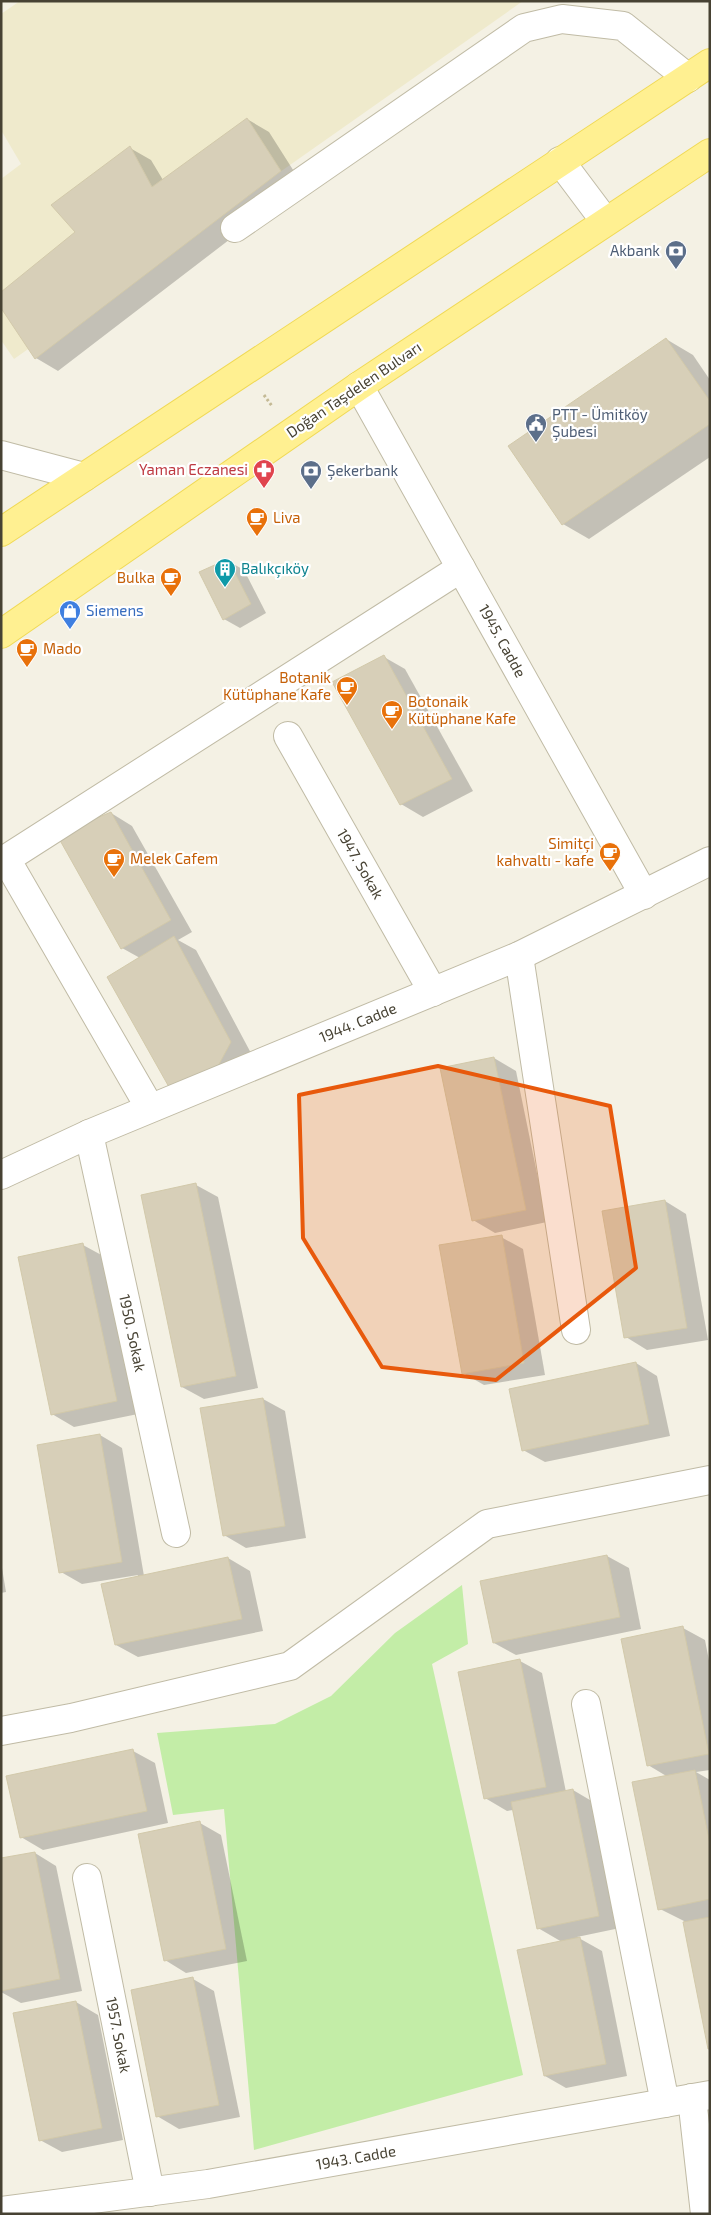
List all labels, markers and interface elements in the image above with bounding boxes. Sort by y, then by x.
bank icon: Akbank [664,239,688,270]
place label: Akbank [610,241,660,259]
street label: Doğan Taşdelen Bulvarı [283,337,425,442]
place label: PTT - Ümitköy Şubesi [552,405,648,441]
public building icon: PTT - Ümitköy Şubesi [524,412,548,443]
pharmacy icon: Yaman Eczanesi [252,458,276,489]
bank icon: Şekerbank [299,459,323,490]
place label: Yaman Eczanesi [139,460,248,478]
place label: Şekerbank [327,461,398,480]
cafe icon: Liva [245,506,269,537]
place label: Liva [273,508,301,526]
building icon: Balıkçıköy [213,557,237,588]
place label: Balıkçıköy [241,559,309,578]
cafe icon: Bulka [159,566,183,597]
place label: Bulka [117,568,155,586]
shop icon: Siemens [58,599,82,630]
place label: Siemens [86,601,144,619]
street label: 1945. Cadde [475,601,530,680]
cafe icon: Mado [15,637,39,668]
place label: Mado [43,639,82,657]
place label: Botanik Kütüphane Kafe [223,668,331,703]
cafe icon: Botanik Kütüphane Kafe [335,675,359,706]
place label: Botonaik Kütüphane Kafe [408,692,516,727]
cafe icon: Botonaik Kütüphane Kafe [380,699,404,730]
street label: 1947. Sokak [334,825,388,902]
place label: Simitçi kahvaltı - kafe [497,834,594,869]
cafe icon: Simitçi kahvaltı - kafe [598,841,622,872]
cafe icon: Melek Cafem [102,847,126,878]
place label: Melek Cafem [130,849,218,867]
street label: 1944. Cadde [316,998,399,1046]
street label: 1950. Sokak [116,1292,150,1374]
street label: 1957. Sokak [103,1995,135,2075]
street label: 1943. Cadde [314,2141,397,2173]

